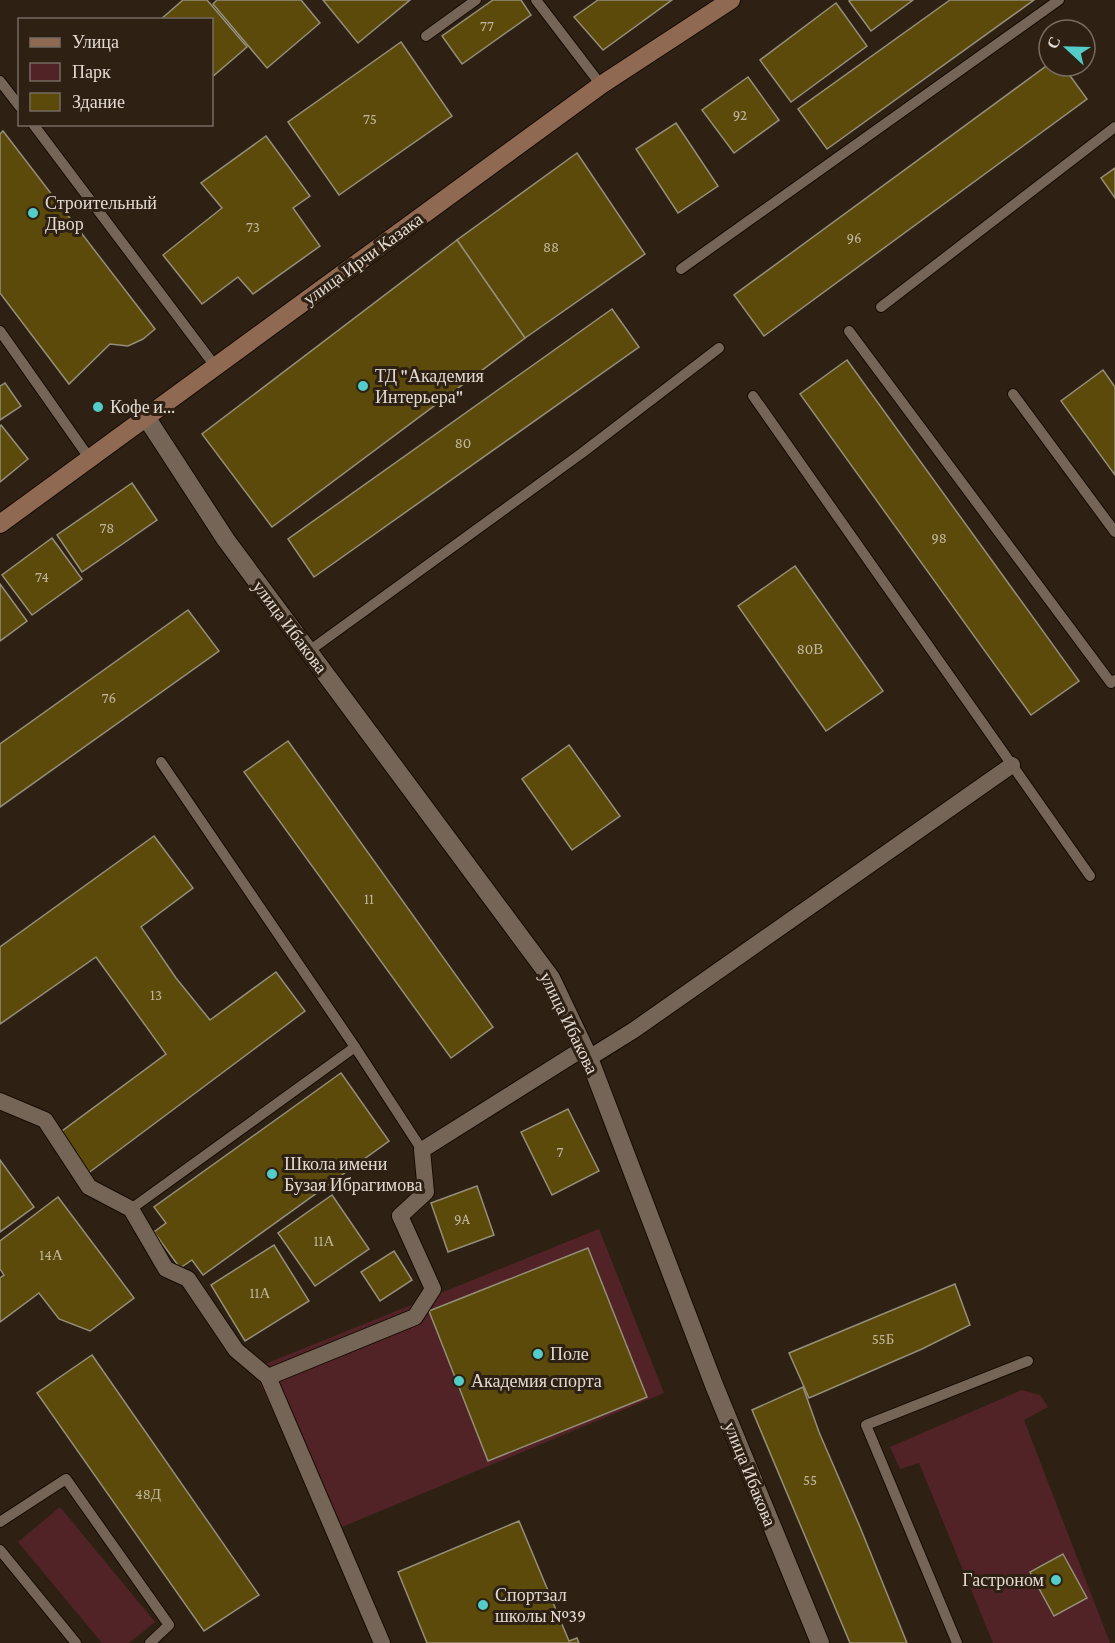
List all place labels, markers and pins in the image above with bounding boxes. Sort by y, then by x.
place label: Строительный Двор [45,193,157,234]
marker: Строительный Двор [26,206,40,220]
place label: ТД "Академия Интерьера" [375,366,484,407]
marker: ТД "Академия Интерьера" [356,379,370,393]
place label: Кофе и... [110,397,175,417]
marker: Кофе и... [91,400,105,414]
place label: Школа имени Бузая Ибрагимова [284,1154,422,1195]
marker: Школа имени Бузая Ибрагимова [265,1167,279,1181]
place label: Поле [550,1344,589,1364]
marker: Поле [531,1347,545,1361]
place label: Академия спорта [471,1371,602,1391]
marker: Академия спорта [452,1374,466,1388]
place label: Гастроном [962,1570,1044,1590]
marker: Гастроном [1049,1573,1063,1587]
place label: Спортзал школы №39 [495,1585,586,1626]
marker: Спортзал школы №39 [476,1598,490,1612]

